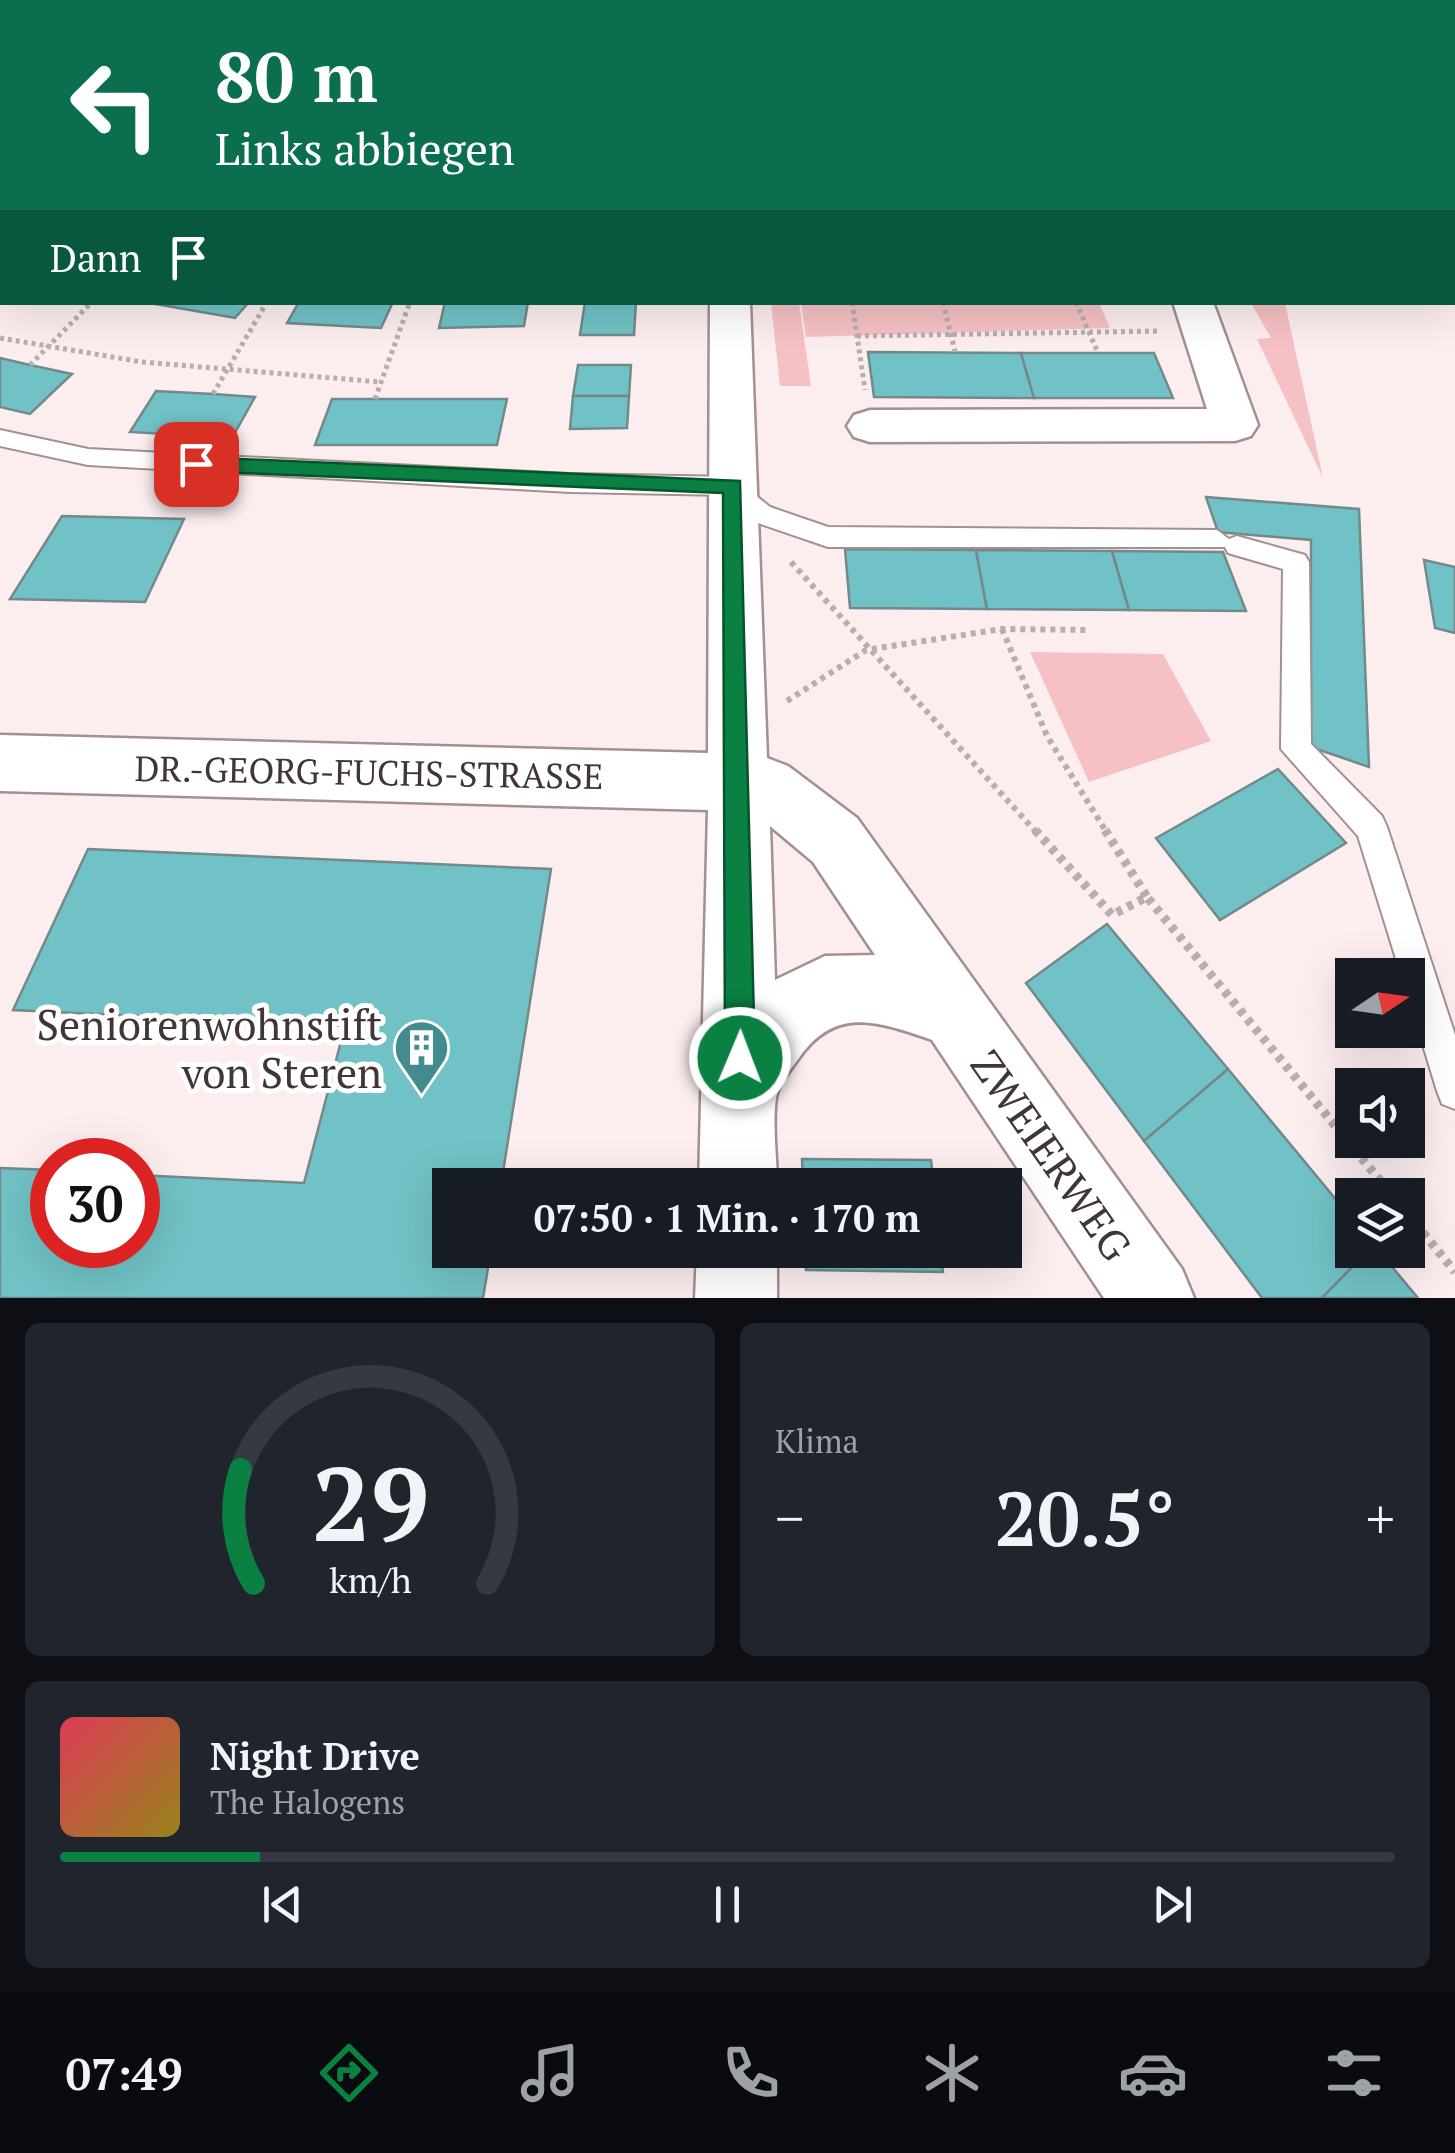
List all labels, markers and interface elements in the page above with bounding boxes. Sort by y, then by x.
text: 80 m [215,29,378,122]
icon: left [50,40,180,170]
text: Links abbiegen [215,118,515,178]
icon: arrive [161,230,216,285]
text: Dann [50,233,141,283]
pin [154,422,239,507]
icon: arrive [169,437,224,492]
street label: DR.-GEORG-FUCHS-STRASSE [134,745,604,799]
north arrow [1335,958,1425,1048]
map controls [1335,958,1425,1268]
place label: Seniorenwohnstift von Steren [37,996,382,1100]
position arrow [688,1006,792,1110]
building icon: Seniorenwohnstift von Steren [391,1018,451,1097]
street label: ZWEIERWEG [959,1039,1145,1271]
button: sound [1335,1068,1425,1158]
speed limit sign: 30 [30,1138,160,1268]
button: layers [1335,1178,1425,1268]
text: 07:50 · 1 Min. · 170 m [534,1193,920,1243]
text: Klima [775,1420,859,1462]
text: 29 [311,1433,429,1571]
text: 20.5° [995,1468,1175,1567]
text: − [775,1481,804,1554]
text: + [1366,1481,1395,1554]
text: km/h [329,1556,411,1603]
text: Night Drive [210,1731,420,1781]
text: The Halogens [210,1781,405,1823]
icon: previous [255,1877,310,1932]
icon: pause [700,1877,755,1932]
icon: next [1145,1877,1200,1932]
icon: directions [314,2038,384,2108]
icon: music [515,2038,585,2108]
icon: phone [716,2038,786,2108]
icon: climate [917,2038,987,2108]
icon: car [1118,2038,1188,2108]
icon: filters [1319,2038,1389,2108]
text: 07:49 [66,2043,183,2103]

